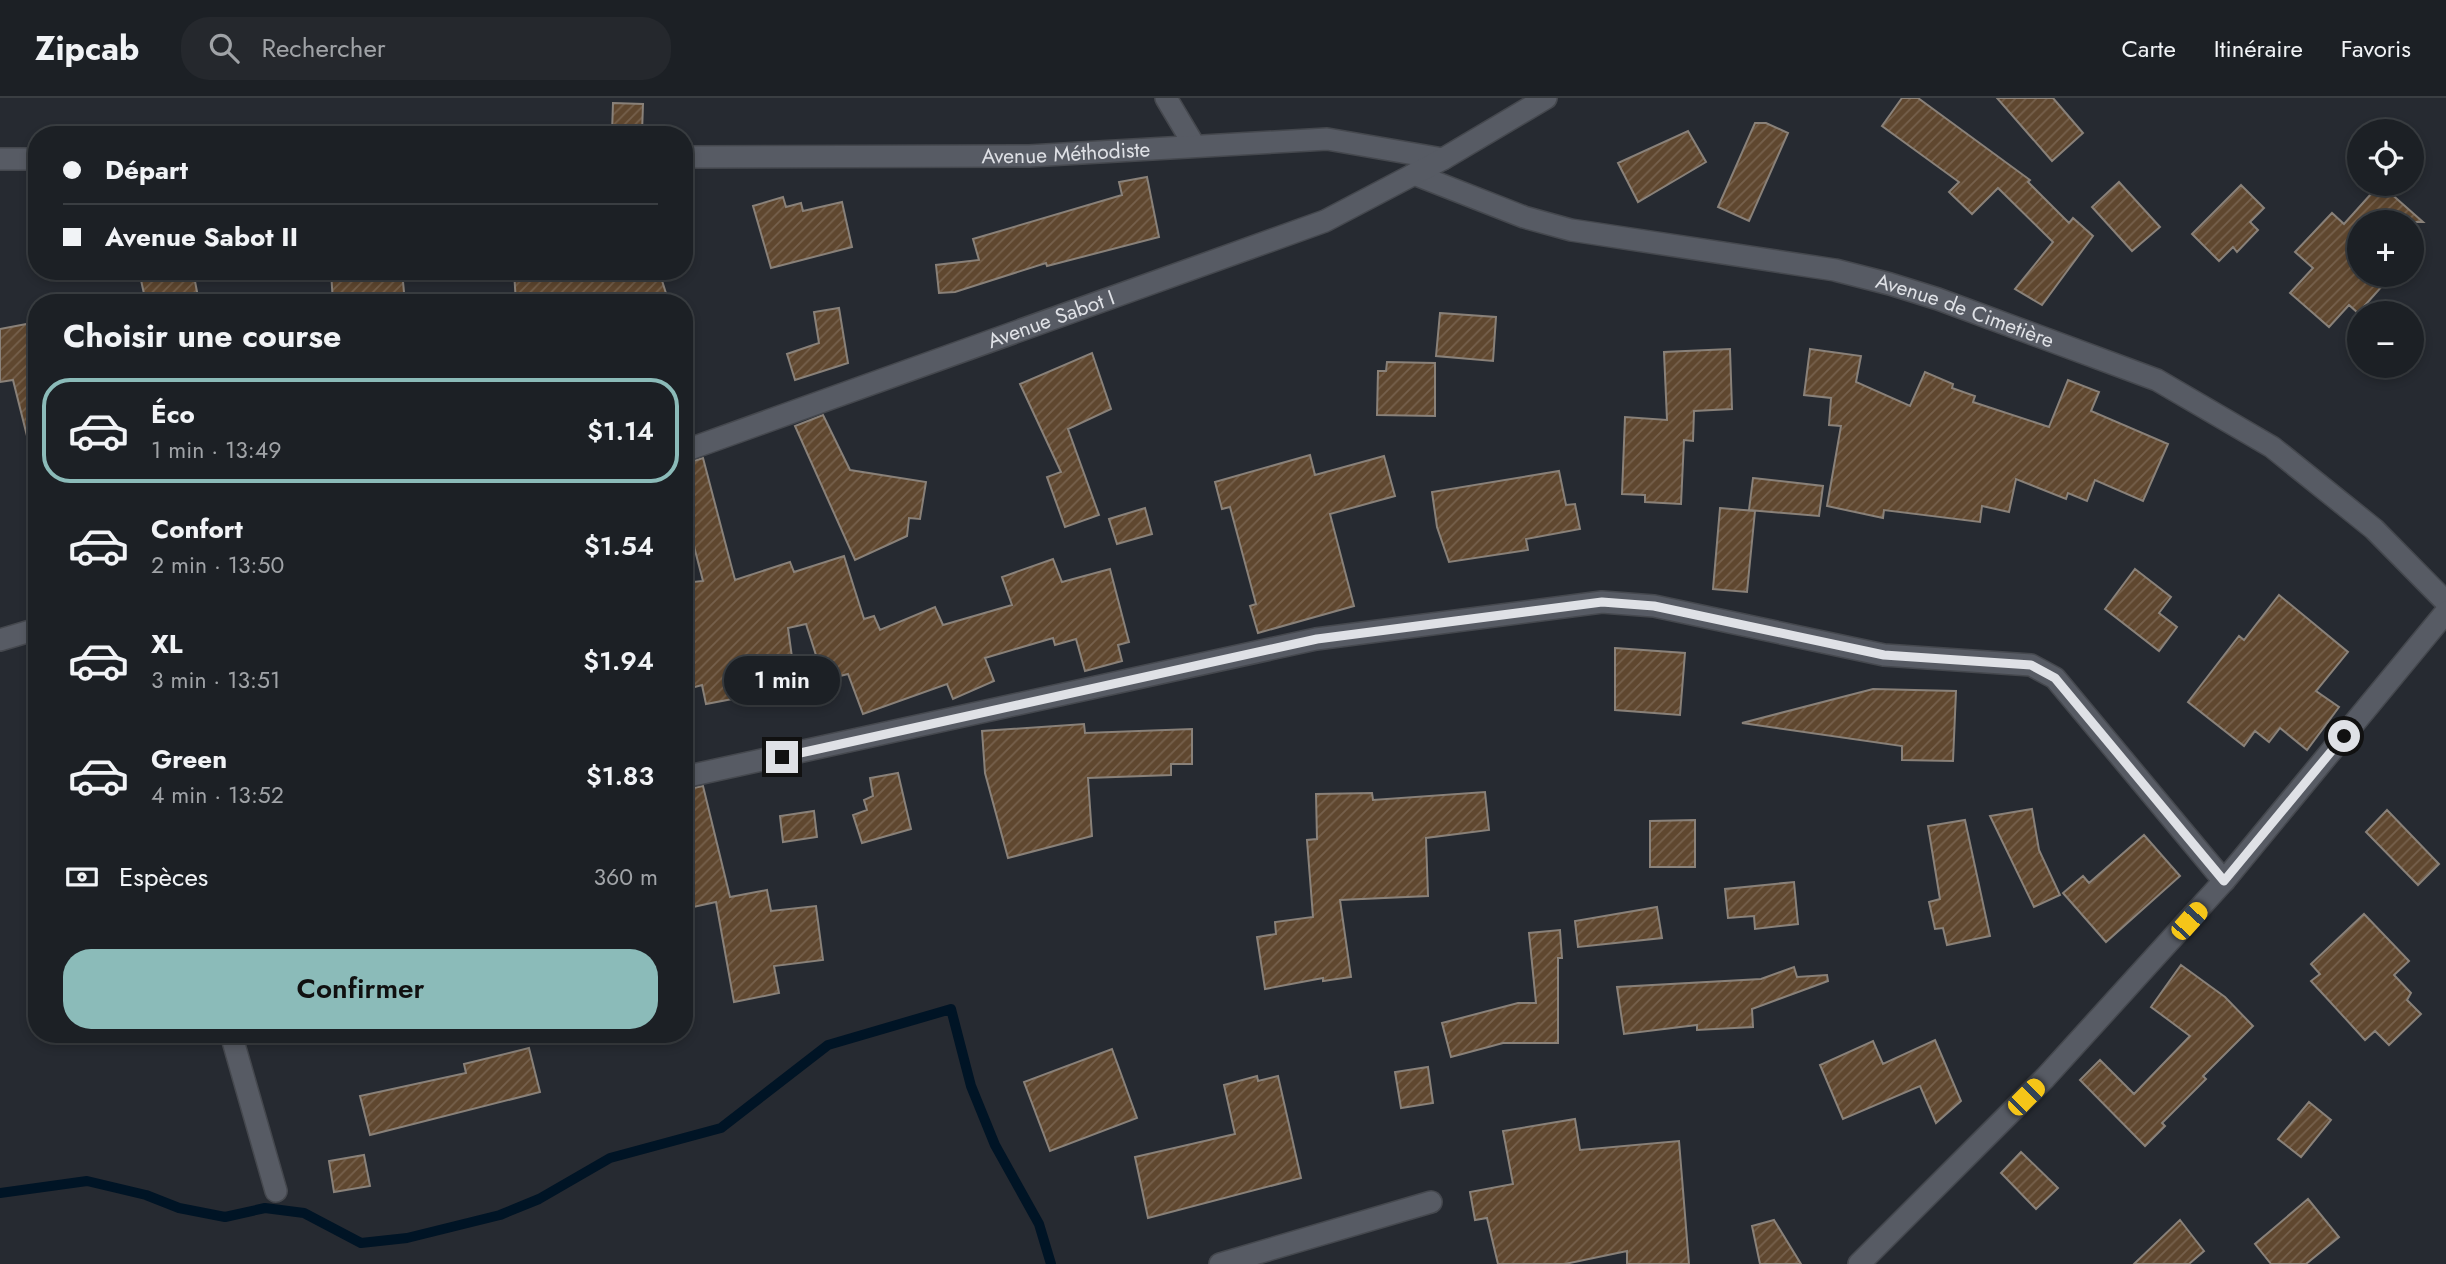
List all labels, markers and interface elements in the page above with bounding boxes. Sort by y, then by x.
search box [181,17,671,80]
text: Zipcab [35,25,139,72]
icon: search [205,29,243,67]
text: Rechercher [261,29,386,67]
text: Carte [2121,31,2176,66]
text: Itinéraire [2214,31,2303,66]
text: Favoris [2341,31,2411,66]
map controls [2347,119,2424,378]
button: locate [2347,119,2424,196]
street label: Avenue Méthodiste [981,134,1151,171]
text: Départ [105,151,188,189]
button: + [2347,210,2424,287]
text: Avenue Sabot II [105,218,298,256]
street label: Avenue de Cimetière [1873,266,2058,356]
street label: Avenue Sabot I [983,283,1119,356]
button: − [2347,301,2424,378]
text: Choisir une course [63,313,341,359]
text: Éco [151,395,195,433]
icon: car [67,399,130,462]
text: $1.14 [587,412,654,450]
text: 1 min · 13:49 [151,433,281,467]
text: Confort [151,510,243,548]
icon: car [67,514,130,577]
text: $1.54 [584,527,654,565]
text: 2 min · 13:50 [151,548,284,582]
text: XL [151,625,183,663]
icon: car [67,629,130,692]
text: $1.94 [583,642,654,680]
callout: 1 min [724,656,840,704]
text: 3 min · 13:51 [151,663,280,697]
text: 1 min [754,663,810,697]
route start [2328,720,2360,752]
text: Green [151,740,227,778]
route end [766,741,798,773]
icon: car [67,744,130,807]
text: $1.83 [586,757,654,795]
text: 4 min · 13:52 [151,778,284,812]
icon: cash [63,858,101,896]
text: Espèces [119,858,208,896]
text: 360 m [594,860,658,894]
car [2168,898,2211,944]
button: Confirmer [63,949,658,1029]
car [2004,1075,2049,1119]

